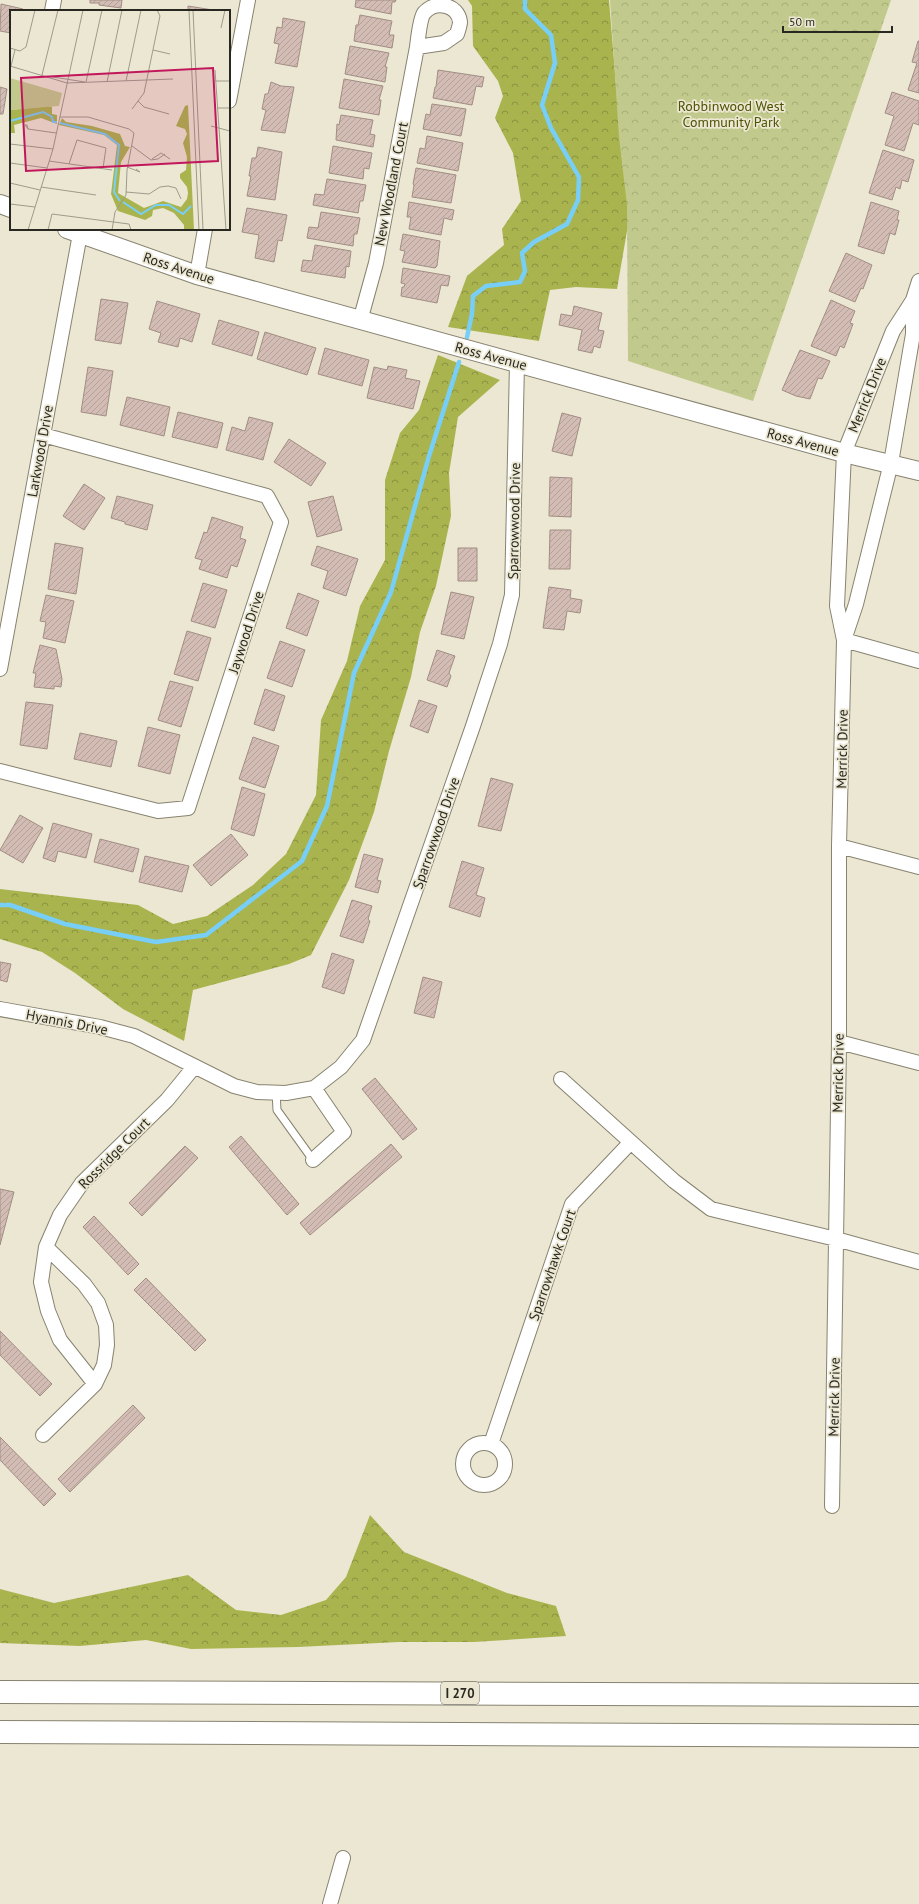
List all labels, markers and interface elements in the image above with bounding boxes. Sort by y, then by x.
scale bar [783,8,892,34]
inset map [10,10,230,230]
text: 50 m [789,14,815,29]
park label: Robbinwood West Community Park [678,97,785,131]
street label: New Woodland Court [370,120,412,247]
street label: Ross Avenue [141,248,217,288]
street label: Ross Avenue [453,338,529,374]
street label: Merrick Drive [844,355,890,435]
street label: Larkwood Drive [23,404,57,498]
street label: Ross Avenue [765,424,841,460]
street label: Sparrowwood Drive [504,462,524,580]
street label: Jaywood Drive [224,589,268,676]
street label: Merrick Drive [832,709,852,789]
street label: Sparrowwood Drive [408,775,464,891]
street label: Hyannis Drive [25,1005,109,1039]
street label: Merrick Drive [828,1033,848,1113]
street label: Rossridge Court [74,1113,154,1193]
street label: Sparrowhawk Court [525,1207,580,1323]
street label: Merrick Drive [824,1357,844,1437]
road number: I 270 [441,1682,479,1704]

